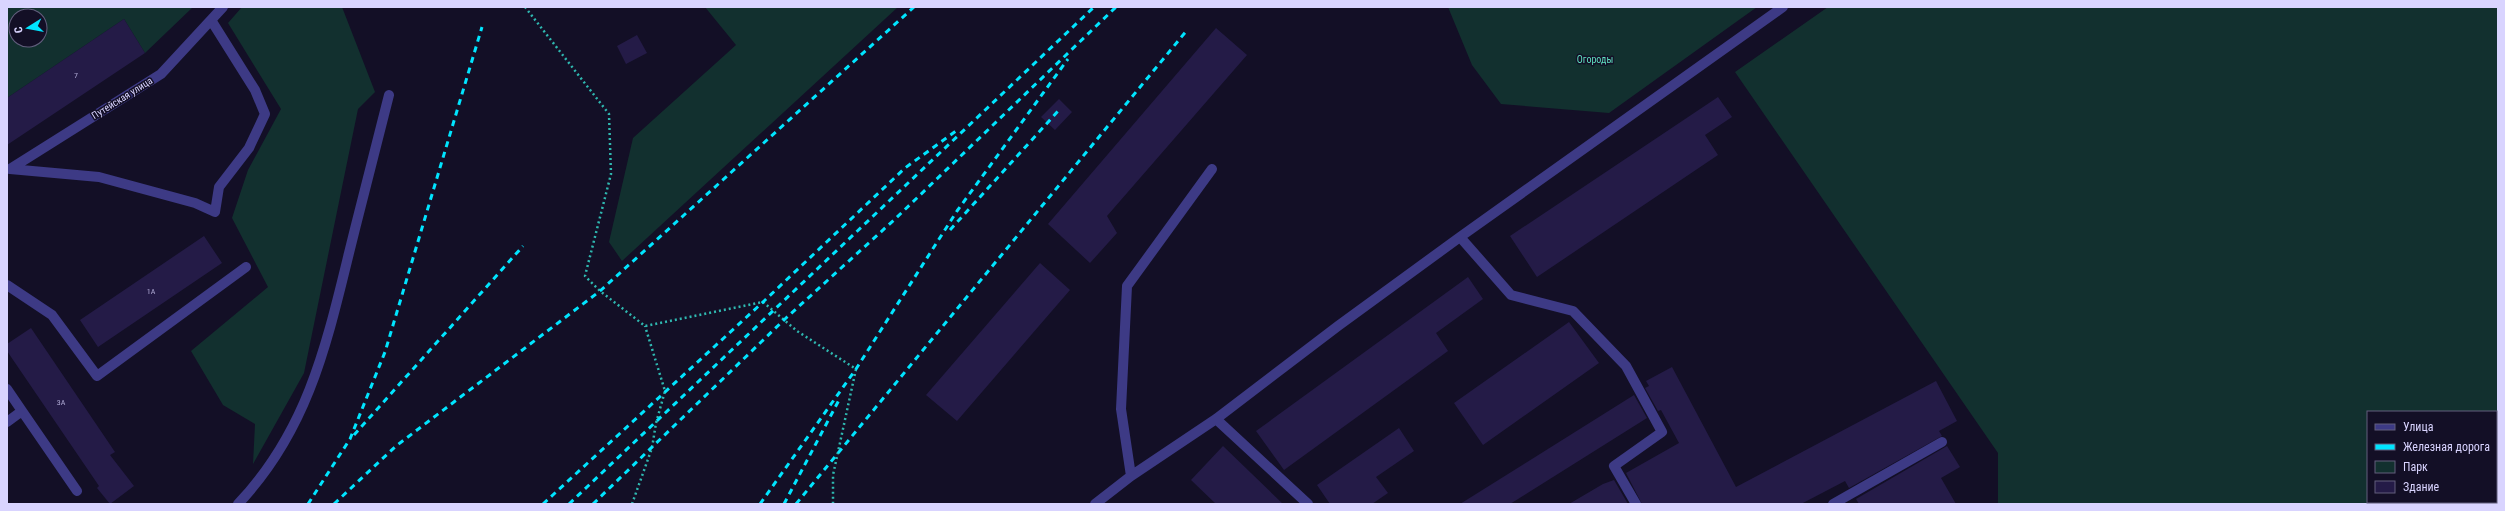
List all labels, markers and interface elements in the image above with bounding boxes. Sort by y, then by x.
north arrow [8,8,48,48]
text: С [12,25,26,34]
park label: Огороды [1577,54,1613,65]
house number: 7 [74,71,78,80]
street label: Путейская улица [90,75,155,121]
house number: 1А [147,287,156,296]
house number: 3А [57,398,66,407]
legend [2367,411,2497,503]
text: Улица [2403,420,2434,434]
text: Железная дорога [2403,440,2490,454]
text: Парк [2403,460,2428,474]
text: Здание [2403,480,2440,494]

